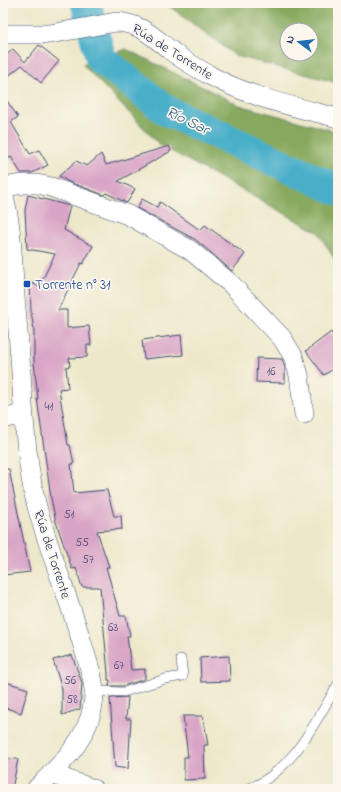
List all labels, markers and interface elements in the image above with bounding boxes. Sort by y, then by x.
street label: Rúa de Torrente [128,19,217,86]
north arrow [279,22,319,62]
text: N [282,34,299,45]
water label: Río Sar [163,101,215,142]
place label: Torrente n° 31 [35,275,111,296]
marker: Torrente n° 31 [22,279,32,289]
house number: 16 [266,363,276,381]
house number: 41 [45,398,54,416]
house number: 51 [64,506,75,524]
street label: Rúa de Torrente [27,507,76,602]
house number: 55 [75,534,89,552]
house number: 57 [82,551,94,569]
house number: 63 [108,619,118,637]
house number: 67 [114,657,124,675]
house number: 56 [64,672,77,690]
house number: 58 [66,691,78,709]

